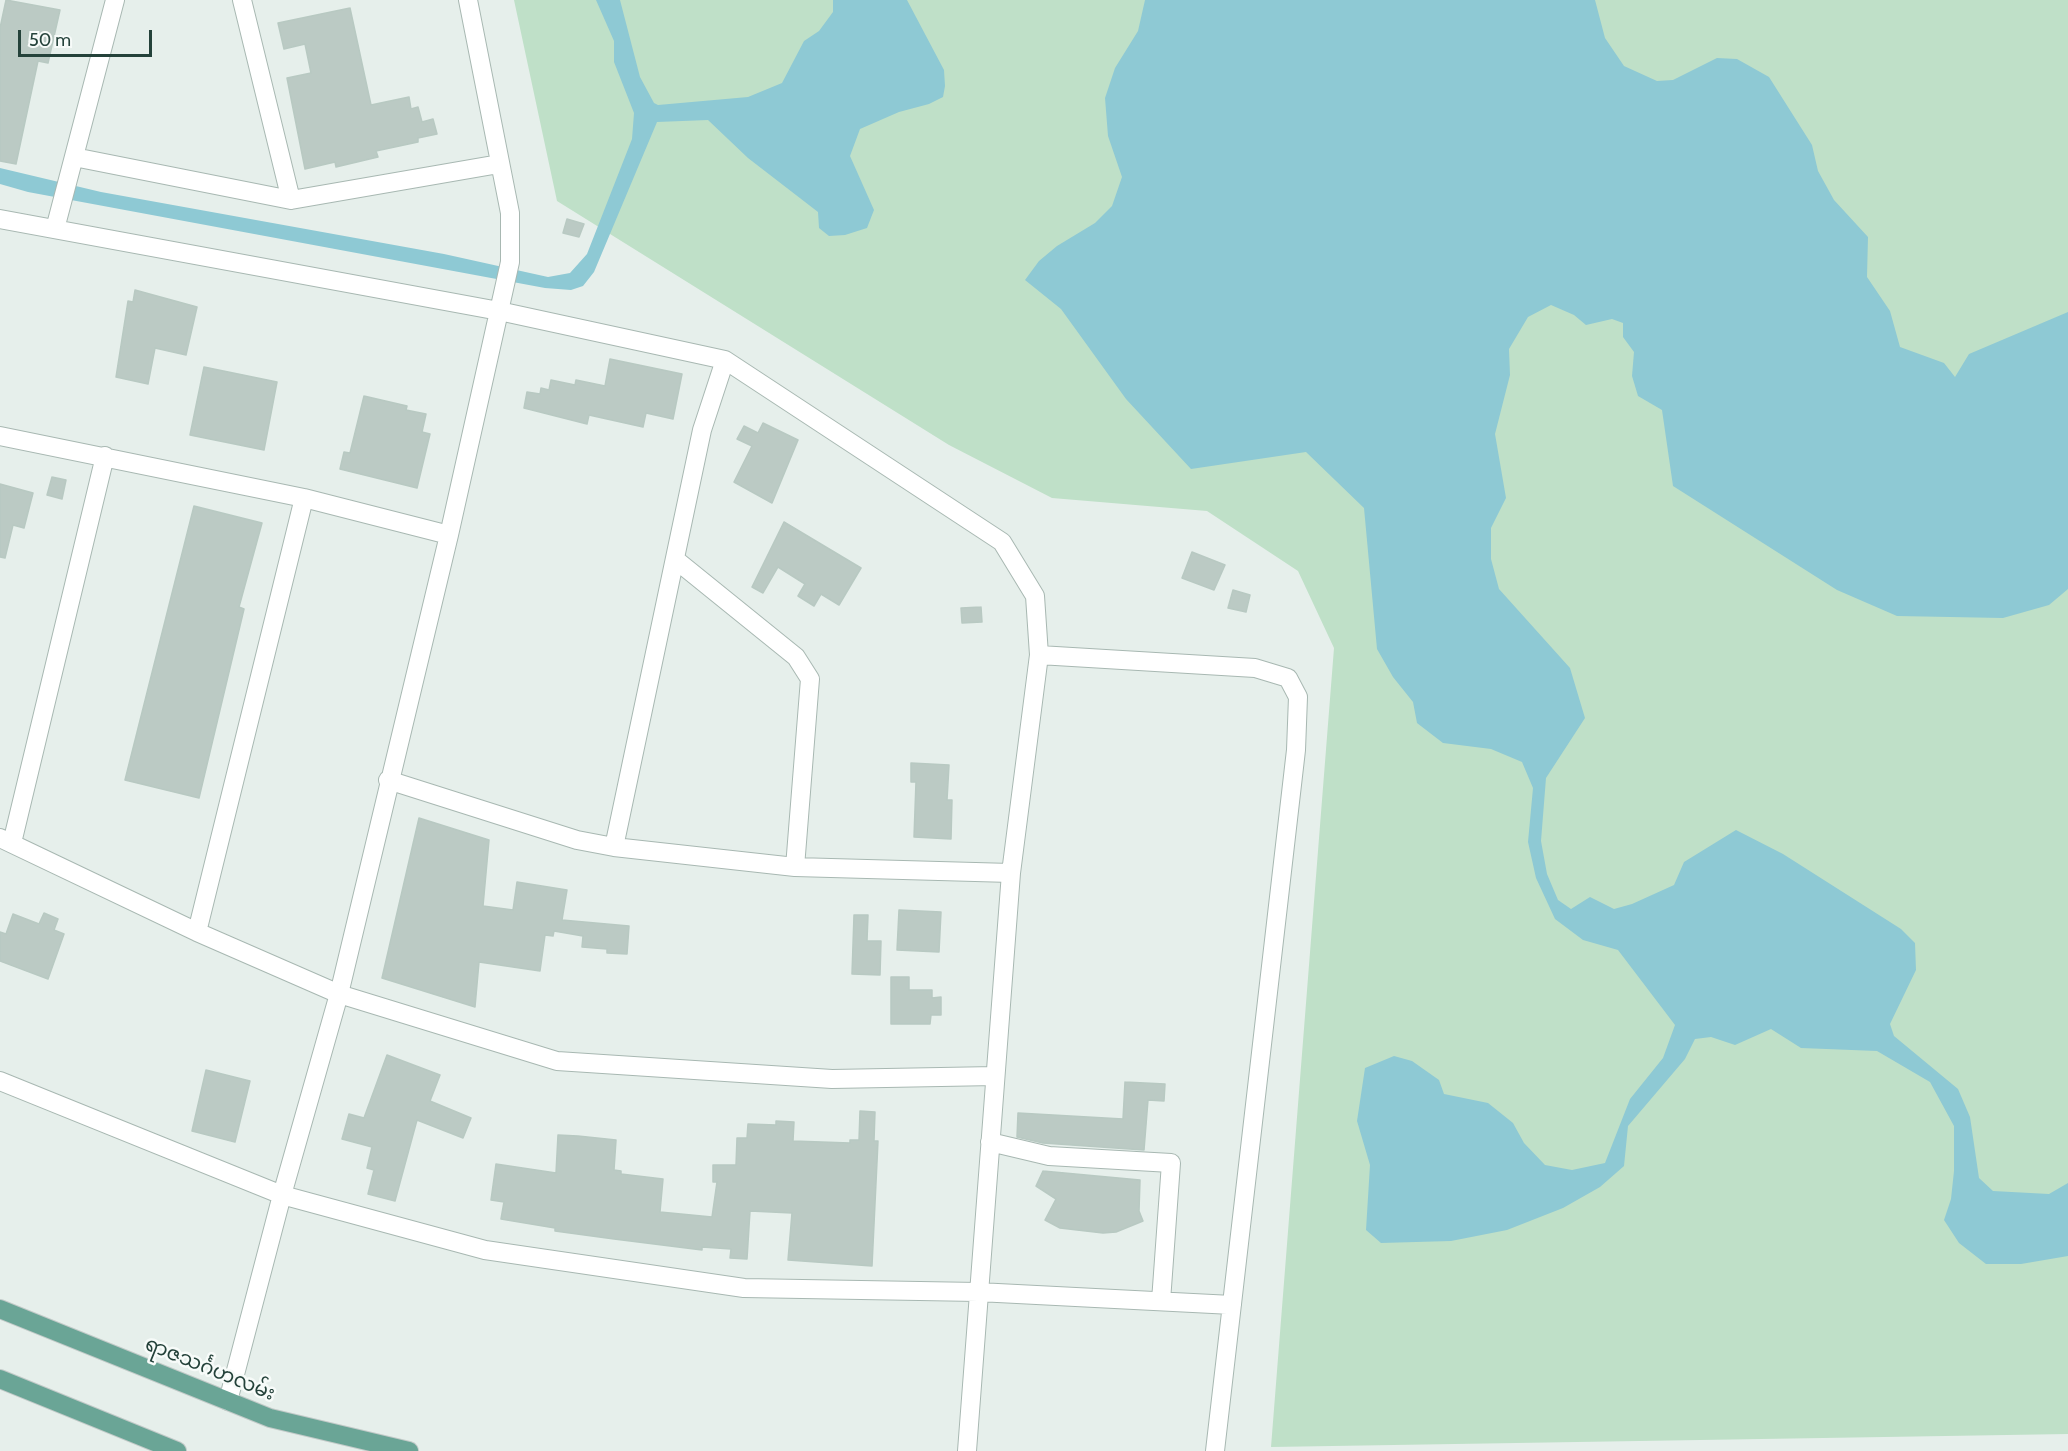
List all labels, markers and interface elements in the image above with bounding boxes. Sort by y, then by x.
scale bar [21,18,154,56]
text: 50 m [29,29,71,51]
street label: ရာဇသင်္ဂဟလမ်း [142,1332,278,1406]

